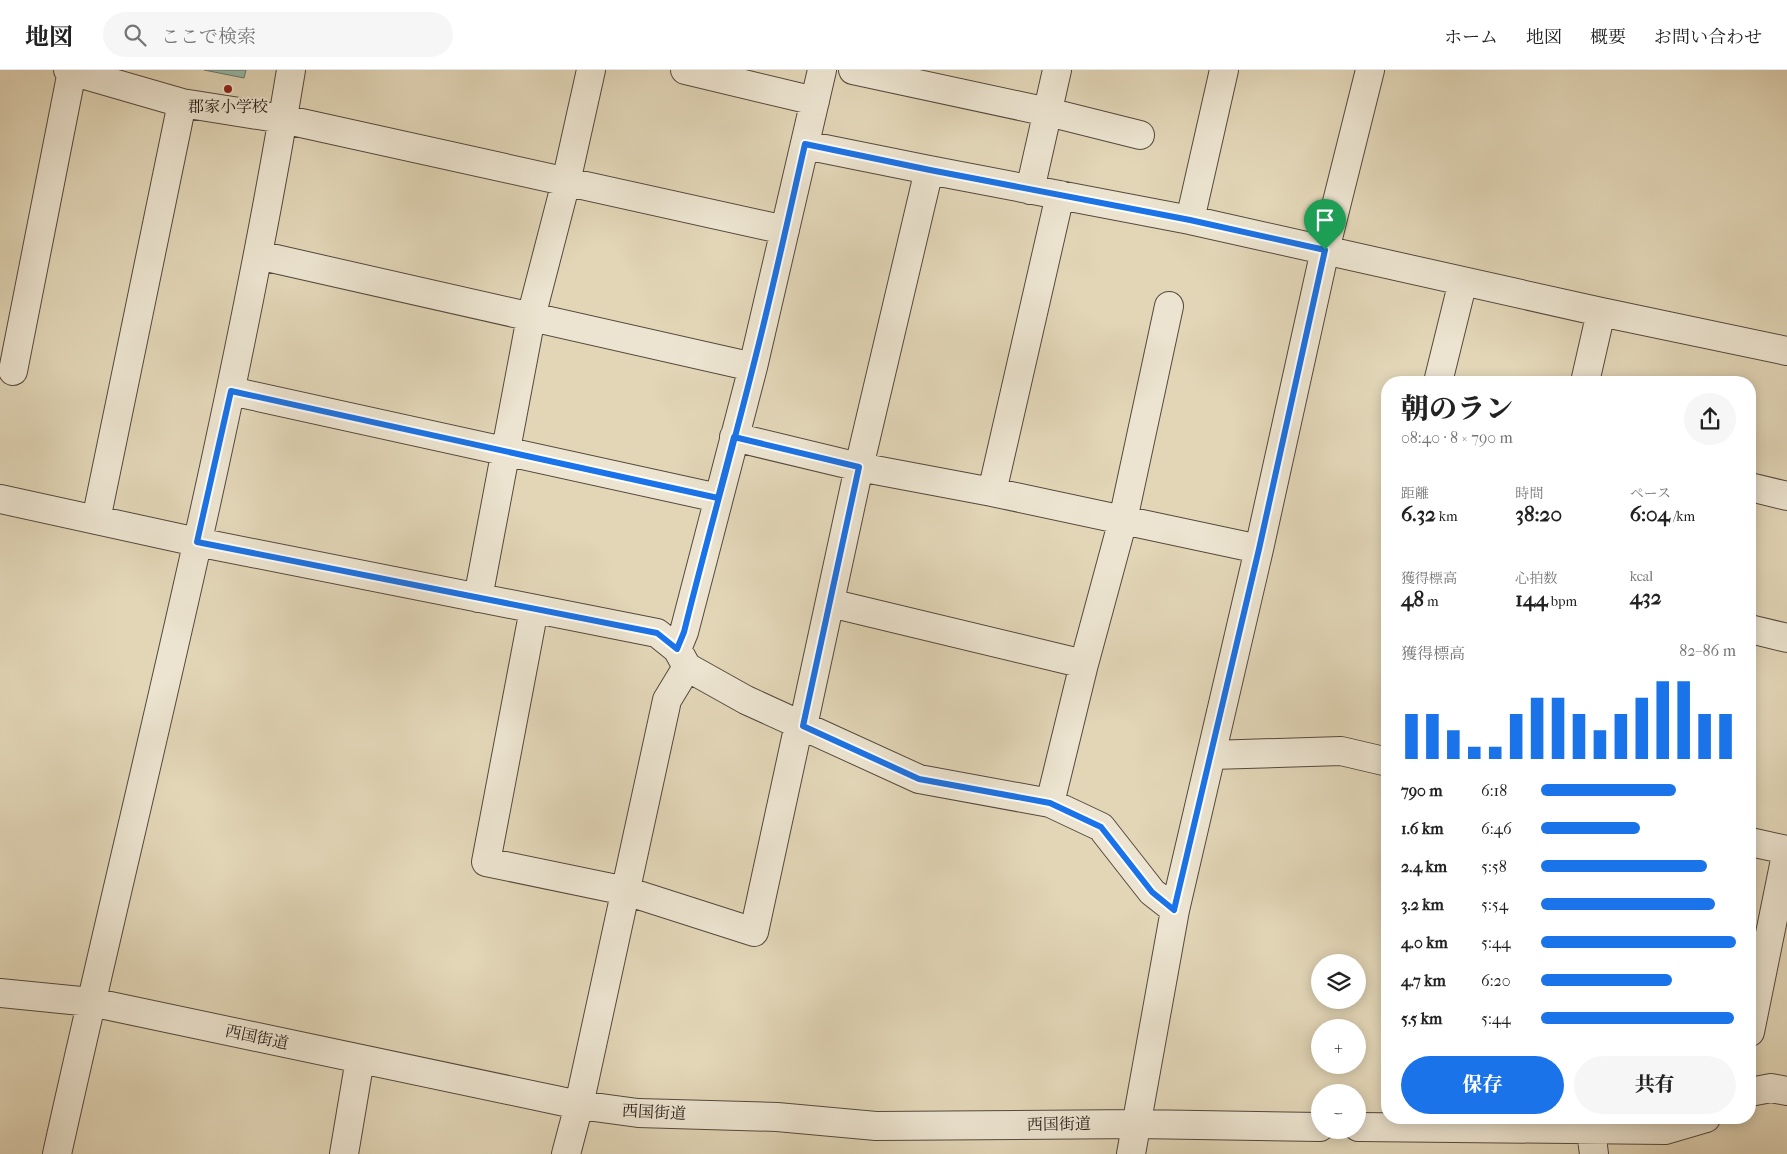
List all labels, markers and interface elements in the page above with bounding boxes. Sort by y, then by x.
search box [103,12,453,57]
icon: search [121,21,149,49]
text: 地図 [25,23,73,51]
text: ここで検索 [161,26,256,48]
text: ホーム [1444,27,1498,48]
text: 地図 [1526,27,1562,48]
text: 概要 [1590,27,1626,48]
text: お問い合わせ [1654,27,1762,48]
marker: 郡家小学校 [222,83,234,95]
place label: 郡家小学校 [188,97,268,116]
pin [1304,199,1346,250]
icon: arrive [1311,206,1339,234]
text: 朝のラン [1401,392,1513,425]
button: share [1684,393,1736,445]
text: 08:40 · 8 × 790 m [1401,428,1513,447]
text: 距離 [1401,485,1429,502]
text: 時間 [1515,485,1543,502]
text: ペース [1630,485,1671,502]
text: 6.32 [1401,502,1436,526]
text: 38:20 [1515,502,1562,526]
text: 6:04 [1630,502,1670,526]
text: km [1436,508,1458,525]
text: /km [1670,508,1695,525]
text: kcal [1630,568,1653,585]
text: 獲得標高 [1401,570,1457,587]
text: 心拍数 [1515,570,1557,587]
text: 432 [1630,585,1661,609]
text: 48 [1401,587,1424,611]
text: 144 [1515,587,1548,611]
text: m [1424,593,1439,610]
text: bpm [1548,593,1577,610]
text: 82–86 m [1679,641,1736,660]
text: 獲得標高 [1401,644,1465,663]
text: 790 m [1401,781,1443,800]
text: 6:18 [1481,781,1507,800]
text: 1.6 km [1401,819,1443,838]
text: 6:46 [1481,819,1512,838]
text: 2.4 km [1401,857,1447,876]
text: 5:58 [1481,857,1507,876]
text: 3.2 km [1401,895,1444,914]
text: 5:54 [1481,895,1508,914]
text: 4.0 km [1401,933,1448,952]
text: 5:44 [1481,933,1511,952]
map controls [1311,954,1366,1139]
button: layers [1311,954,1366,1009]
text: 4.7 km [1401,971,1446,990]
text: 6:20 [1481,971,1511,990]
text: 5.5 km [1401,1009,1442,1028]
text: 5:44 [1481,1009,1511,1028]
button: + [1311,1019,1366,1074]
street label: 西国街道 [224,1021,290,1053]
button: 保存 [1401,1056,1564,1114]
button: 共有 [1574,1056,1736,1114]
button: − [1311,1084,1366,1139]
street label: 西国街道 [622,1101,686,1123]
street label: 西国街道 [1027,1114,1091,1134]

